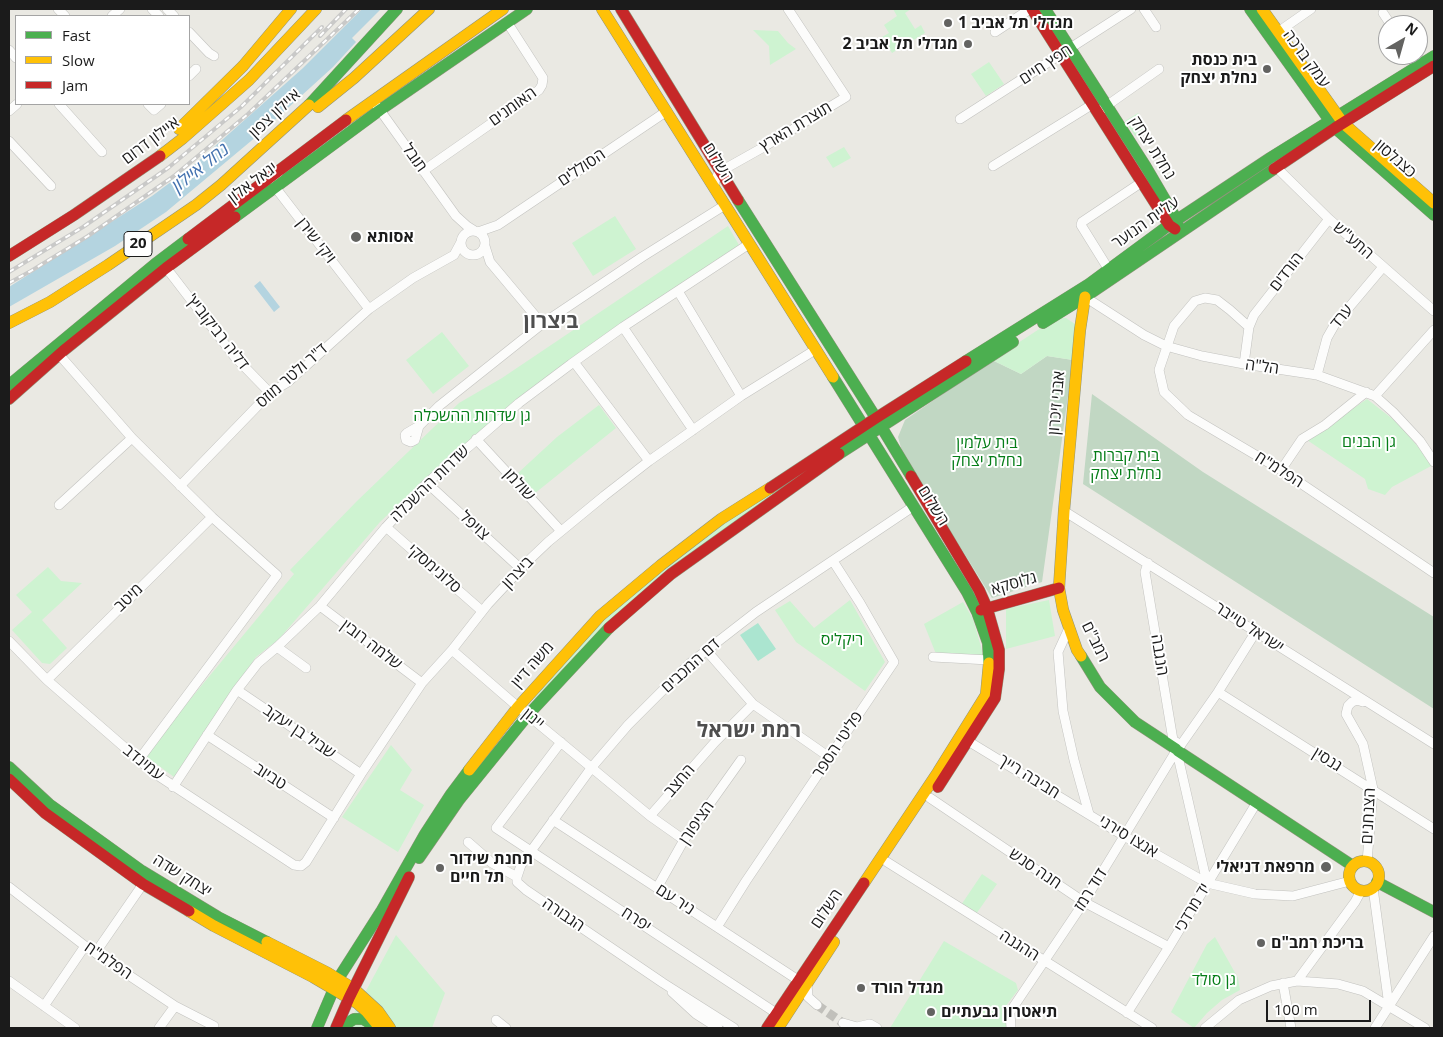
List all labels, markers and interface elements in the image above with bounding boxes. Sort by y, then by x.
place label: מגדלי תל אביב 1 [958,13,1074,33]
legend [15,15,190,105]
north arrow [1378,15,1428,65]
marker: מגדלי תל אביב 1 [942,17,954,29]
text: N [1402,18,1422,40]
text: Fast [62,25,91,45]
street label: עמק ברכה [1278,26,1334,92]
place label: מגדלי תל אביב 2 [842,34,958,54]
marker: מגדלי תל אביב 2 [962,38,974,50]
street label: חפץ חיים [1016,41,1076,89]
text: Slow [62,50,95,70]
place label: בית כנסת נחלת יצחק [1180,50,1257,88]
marker: בית כנסת נחלת יצחק [1261,63,1273,75]
text: Jam [62,75,88,95]
street label: האומנים [485,83,541,131]
street label: איילון צפון [245,85,305,143]
street label: תוצרת הארץ [757,98,835,156]
street label: איילון דרום [118,113,184,169]
street label: נחלת יצחק [1125,113,1179,183]
street label: כצנלסון [1370,136,1420,182]
water label: נחל איילון [168,139,234,197]
street label: תובל [397,140,431,176]
street label: השלום [698,140,738,186]
street label: הסוללים [555,145,609,191]
street label: יגאל אלון [224,159,282,207]
street label: עליית הנוער [1109,193,1183,253]
street label: ויקי שירן [292,214,340,268]
street label: התע"ש [1329,218,1377,264]
place label: אסותא [367,227,414,247]
marker: אסותא [349,230,363,244]
road number: 20 [124,232,152,256]
street label: הורדים [1266,249,1308,295]
street label: 'דליה רביקוביץ [181,290,253,374]
street label: ערד [1327,301,1357,333]
district label: ביצרון [524,309,578,335]
street label: ד"ר ולטר מוזס [252,340,332,412]
street label: הל"ה [1244,355,1280,379]
street label: אבני זיכרון [1045,370,1069,436]
park label: גן שדרות ההשכלה [413,406,531,426]
park label: גן הבנים [1342,432,1396,452]
park label: בית עלמין נחלת יצחק [951,433,1023,471]
street label: שדרות ההשכלה [386,441,474,527]
park label: בית קברות נחלת יצחק [1090,446,1162,484]
street label: הפלמ"ח [1251,448,1307,492]
street label: שולמן [499,465,539,505]
street label: השלום [913,483,953,529]
street label: צויפל [455,507,493,545]
street label: סלונימסקי [403,540,465,598]
street label: ביצרון [498,553,538,593]
street label: גלוסקא [989,568,1039,600]
street label: מיטב [111,580,147,616]
street label: ישראל טייבר [1211,599,1287,657]
street label: שלמה רובין [337,616,405,674]
street label: רמב"ם [1077,619,1113,665]
park label: ריקליס [821,630,863,650]
street label: הנגבה [1146,633,1172,677]
street label: דם המכבים [658,635,724,697]
street label: משה דיין [508,638,558,692]
street label: שביל בן יעקב [259,701,339,763]
street label: יינון [518,704,548,734]
street label: פליטי הספר [809,708,867,782]
district label: רמת ישראל [697,718,801,744]
street label: עמינדב [119,741,167,785]
street label: גנסין [1309,744,1345,776]
street label: חביבה רייך [995,751,1063,803]
street label: טביוב [250,760,290,794]
street label: החצב [660,761,700,801]
street label: הצנחנים [1358,787,1380,845]
street label: הציפורן [675,798,719,848]
street label: אנצו סירני [1095,812,1161,862]
street label: חנה סנש [1005,845,1065,893]
place label: תחנת שידור תל חיים [450,849,533,887]
street label: יצחק שדה [149,850,215,902]
place label: מרפאת דניאלי [1216,857,1315,877]
marker: מרפאת דניאלי [1319,860,1333,874]
marker: תחנת שידור תל חיים [434,862,446,874]
street label: דוד רמז [1071,865,1111,915]
street label: ניר עם [652,880,698,920]
street label: יד מרדכי [1171,880,1215,936]
street label: השלום [807,886,847,932]
street label: הגבורה [538,894,588,936]
street label: יפרח [618,903,654,937]
street label: ההגנה [995,926,1043,966]
place label: בריכת רמב"ם [1271,933,1364,953]
marker: בריכת רמב"ם [1255,937,1267,949]
street label: הפלמ"ח [80,938,136,984]
park label: גן סולד [1192,970,1236,990]
place label: מגדל הורד [871,978,944,998]
marker: מגדל הורד [855,982,867,994]
scale bar [1268,990,1373,1022]
text: 100 m [1274,999,1318,1019]
place label: תיאטרון גבעתיים [941,1002,1058,1022]
marker: תיאטרון גבעתיים [925,1006,937,1018]

